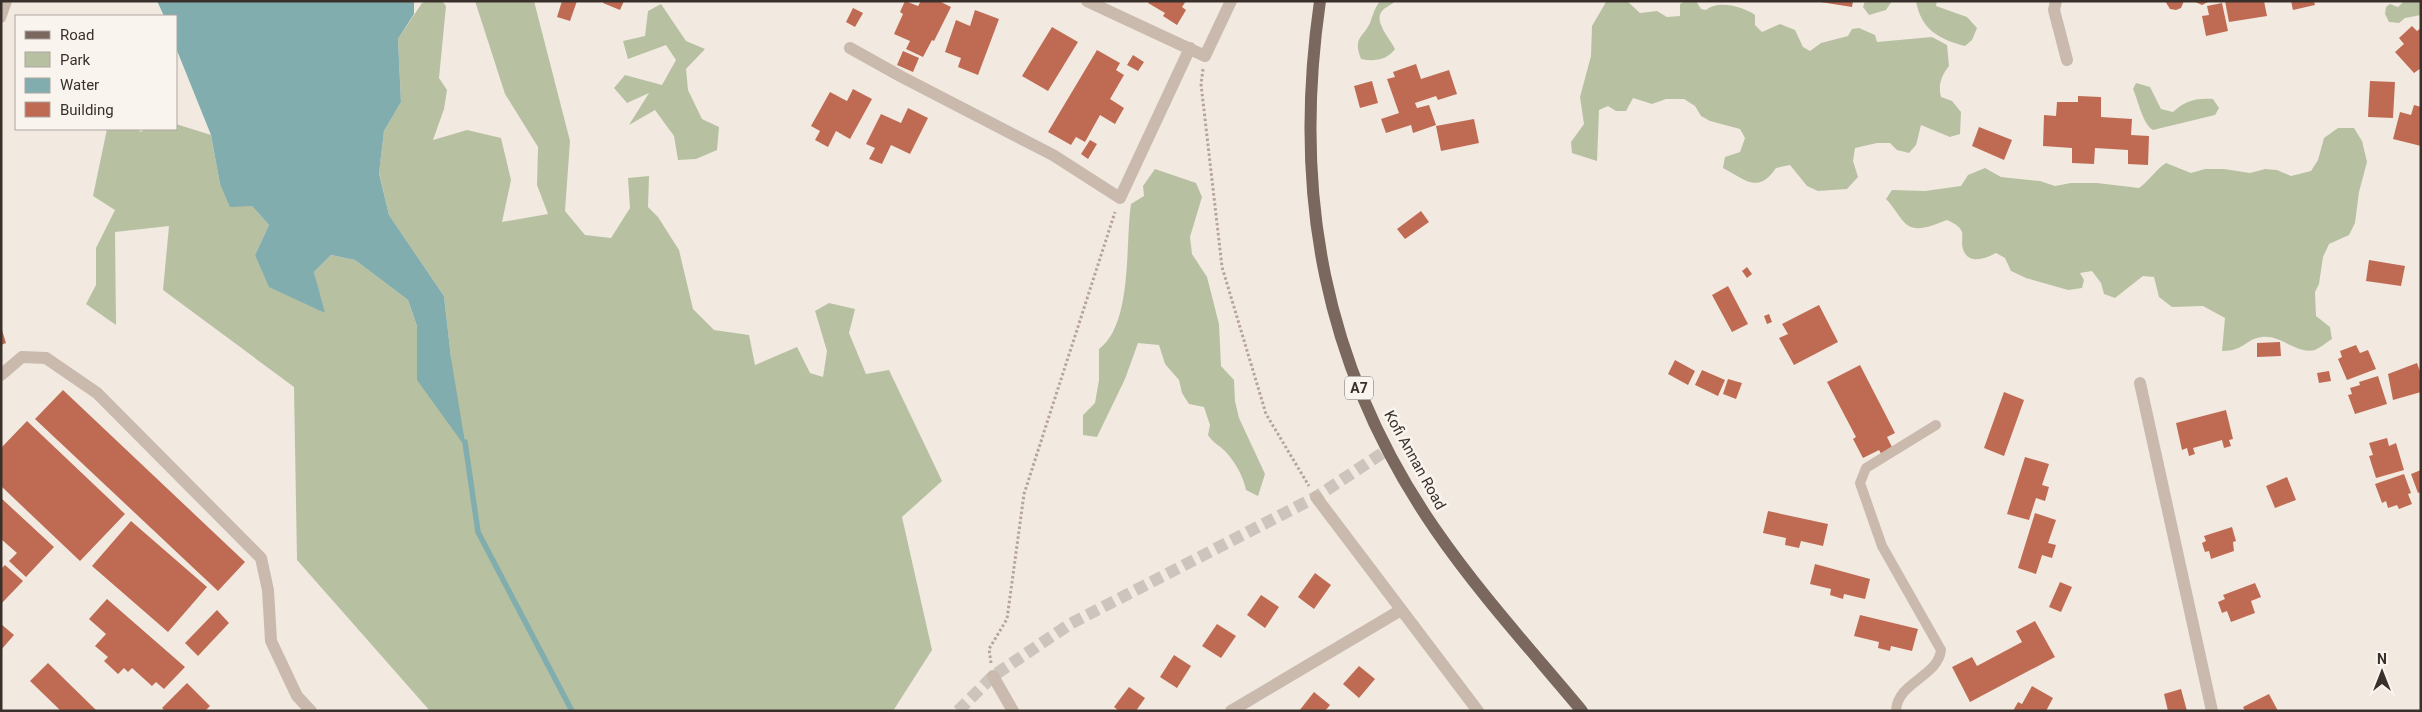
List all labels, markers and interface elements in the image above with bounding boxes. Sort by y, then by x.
legend [15,15,178,130]
text: Road [60,26,94,44]
text: Park [60,51,91,69]
text: Water [60,76,99,94]
text: Building [60,101,114,119]
road number: A7 [1345,376,1373,399]
street label: Kofi Annan Road [1380,407,1450,513]
north arrow [2357,647,2407,697]
text: N [2377,651,2387,667]

